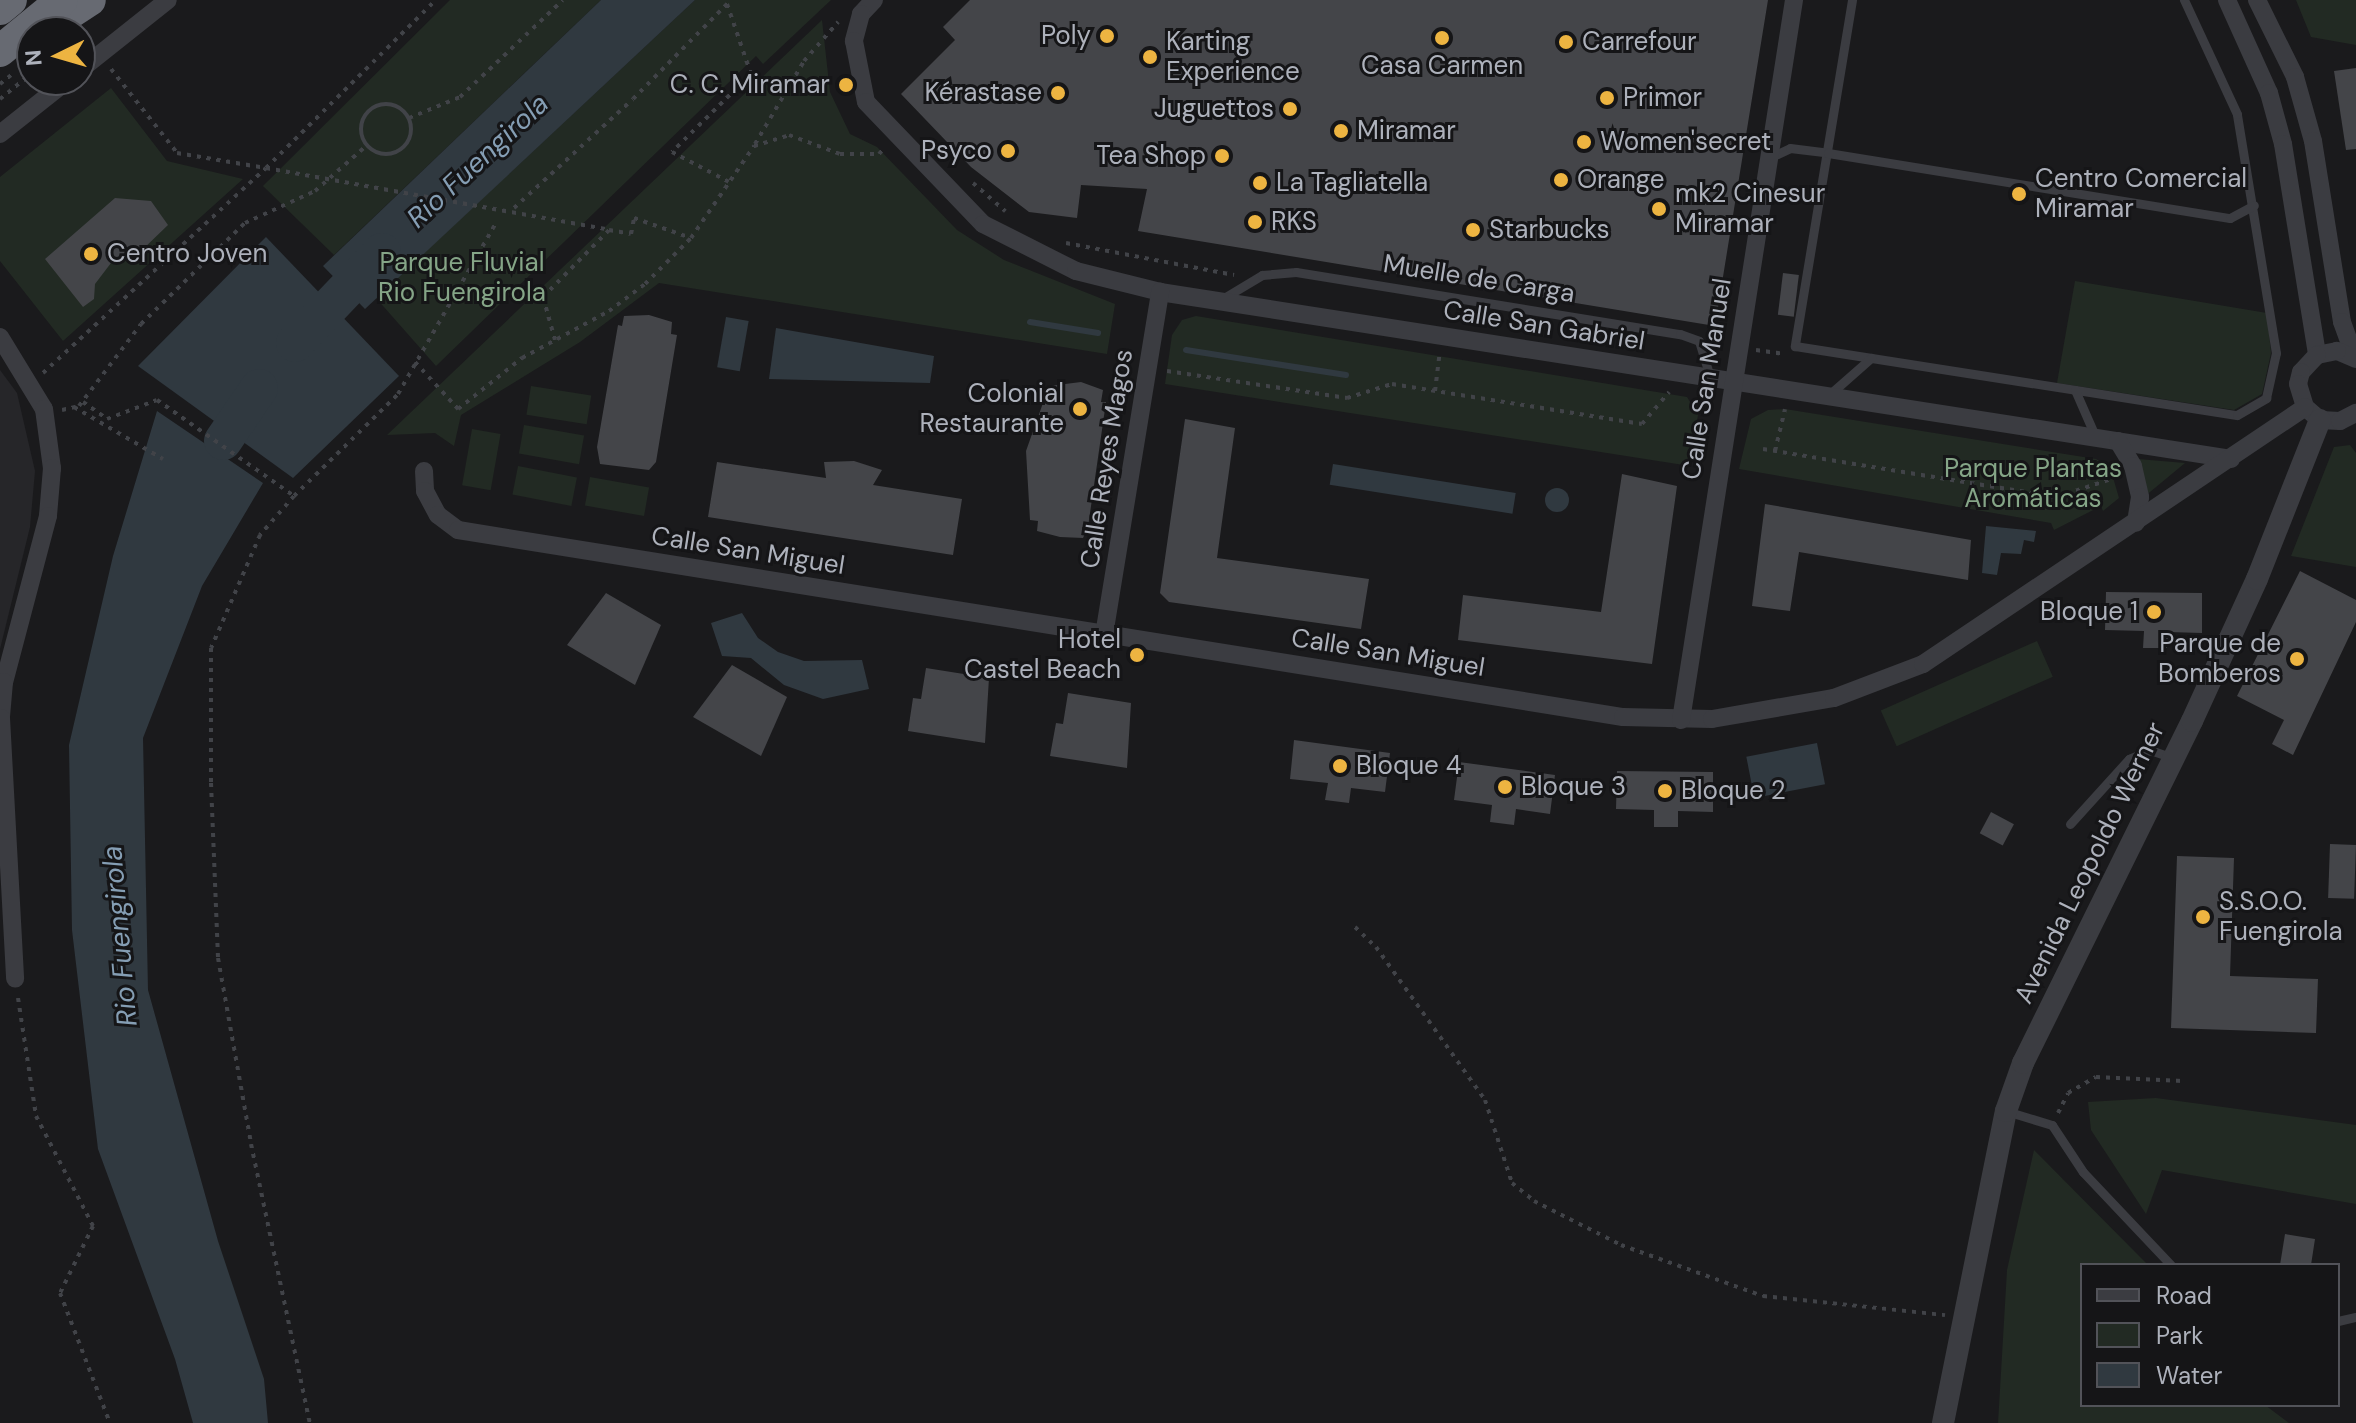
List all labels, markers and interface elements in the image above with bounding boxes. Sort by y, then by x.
north arrow [16,16,96,96]
place label: Poly [1041,20,1091,52]
place label: Karting Experience [1166,26,1300,88]
place label: Carrefour [1582,26,1697,58]
marker: Poly [1098,27,1116,45]
marker: Casa Carmen [1433,29,1451,47]
marker: Carrefour [1557,33,1575,51]
marker: Karting Experience [1141,48,1159,66]
text: N [18,49,49,67]
place label: Casa Carmen [1361,50,1523,82]
place label: C. C. Miramar [670,69,830,101]
marker: C. C. Miramar [837,76,855,94]
place label: Kérastase [925,77,1042,109]
place label: Primor [1623,82,1702,114]
marker: Kérastase [1049,84,1067,102]
water label: Rio Fuengirola [400,87,556,235]
marker: Primor [1598,89,1616,107]
place label: Juguettos [1154,93,1274,125]
marker: Juguettos [1281,100,1299,118]
place label: Miramar [1357,115,1456,147]
marker: Miramar [1332,122,1350,140]
place label: Women'secret [1600,126,1771,158]
marker: Women'secret [1575,133,1593,151]
place label: Psyco [921,135,992,167]
place label: Tea Shop [1096,140,1206,172]
marker: Psyco [999,142,1017,160]
marker: Tea Shop [1213,147,1231,165]
place label: Centro Comercial Miramar [2035,163,2247,224]
place label: Orange [1577,164,1665,196]
place label: La Tagliatella [1276,167,1428,199]
marker: Orange [1552,171,1570,189]
marker: La Tagliatella [1251,174,1269,192]
place label: mk2 Cinesur Miramar [1675,178,1825,240]
marker: Centro Comercial Miramar [2010,185,2028,203]
marker: mk2 Cinesur Miramar [1650,200,1668,218]
place label: RKS [1271,206,1317,238]
marker: RKS [1246,213,1264,231]
place label: Starbucks [1489,214,1609,246]
marker: Starbucks [1464,221,1482,239]
place label: Centro Joven [107,238,268,270]
marker: Centro Joven [82,245,100,263]
park label: Parque Fluvial Rio Fuengirola [378,247,546,308]
street label: Muelle de Carga [1381,248,1577,310]
street label: Calle San Manuel [1676,276,1738,482]
street label: Calle San Gabriel [1441,295,1647,357]
street label: Calle Reyes Magos [1074,347,1140,571]
place label: Colonial Restaurante [920,378,1064,440]
marker: Colonial Restaurante [1071,400,1089,418]
park label: Parque Plantas Aromáticas [1944,453,2122,514]
street label: Calle San Miguel [649,520,847,582]
place label: Bloque 1 [2040,596,2138,628]
marker: Bloque 1 [2145,603,2163,621]
street label: Calle San Miguel [1289,622,1487,684]
place label: Hotel Castel Beach [964,624,1121,686]
place label: Parque de Bomberos [2158,628,2281,690]
marker: Hotel Castel Beach [1128,646,1146,664]
marker: Parque de Bomberos [2288,650,2306,668]
street label: Avenida Leopoldo Werner [2008,717,2172,1009]
place label: Bloque 4 [1356,750,1462,782]
marker: Bloque 4 [1331,757,1349,775]
place label: Bloque 3 [1521,771,1626,803]
place label: Bloque 2 [1681,775,1786,807]
marker: Bloque 3 [1496,778,1514,796]
marker: Bloque 2 [1656,782,1674,800]
water label: Rio Fuengirola [95,844,145,1028]
place label: S.S.O.O. Fuengirola [2219,886,2343,948]
marker: S.S.O.O. Fuengirola [2194,908,2212,926]
legend [2080,1263,2340,1407]
text: Road [2156,1280,2212,1311]
text: Park [2156,1320,2203,1351]
text: Water [2156,1360,2222,1391]

